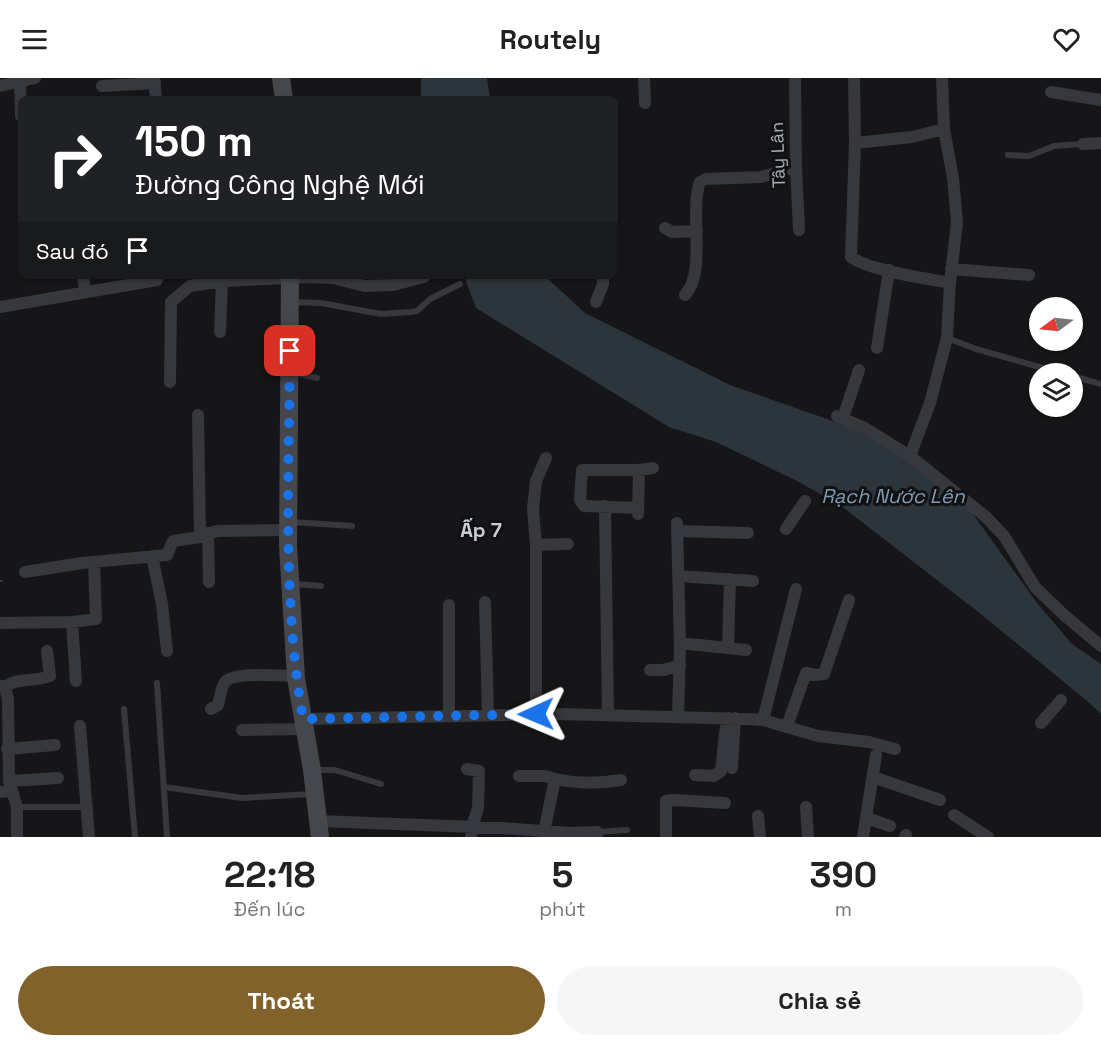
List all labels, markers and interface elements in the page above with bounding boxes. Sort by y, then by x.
text: Routely [500,22,601,57]
icon: menu [18,23,51,56]
icon: heart [1050,23,1083,56]
text: 150 m [135,115,253,168]
icon: right [36,120,114,198]
street label: Tây Lân [765,122,790,188]
text: Đường Công Nghệ Mới [135,167,425,202]
icon: arrive [121,234,154,267]
text: Sau đó [36,237,109,265]
north arrow [1029,297,1083,351]
map controls [1029,297,1083,417]
pin [264,325,315,376]
icon: arrive [273,334,306,367]
button: layers [1029,363,1083,417]
water label: Rạch Nước Lên [821,483,966,509]
district label: Ấp 7 [460,517,502,543]
position arrow [504,682,568,746]
text: 22:18 [224,852,315,898]
text: 5 [552,852,573,898]
text: 390 [810,852,877,898]
text: Đến lúc [234,896,305,922]
text: phút [539,896,586,922]
text: m [835,896,852,922]
button: Thoát [18,966,545,1035]
button: Chia sẻ [557,966,1083,1035]

